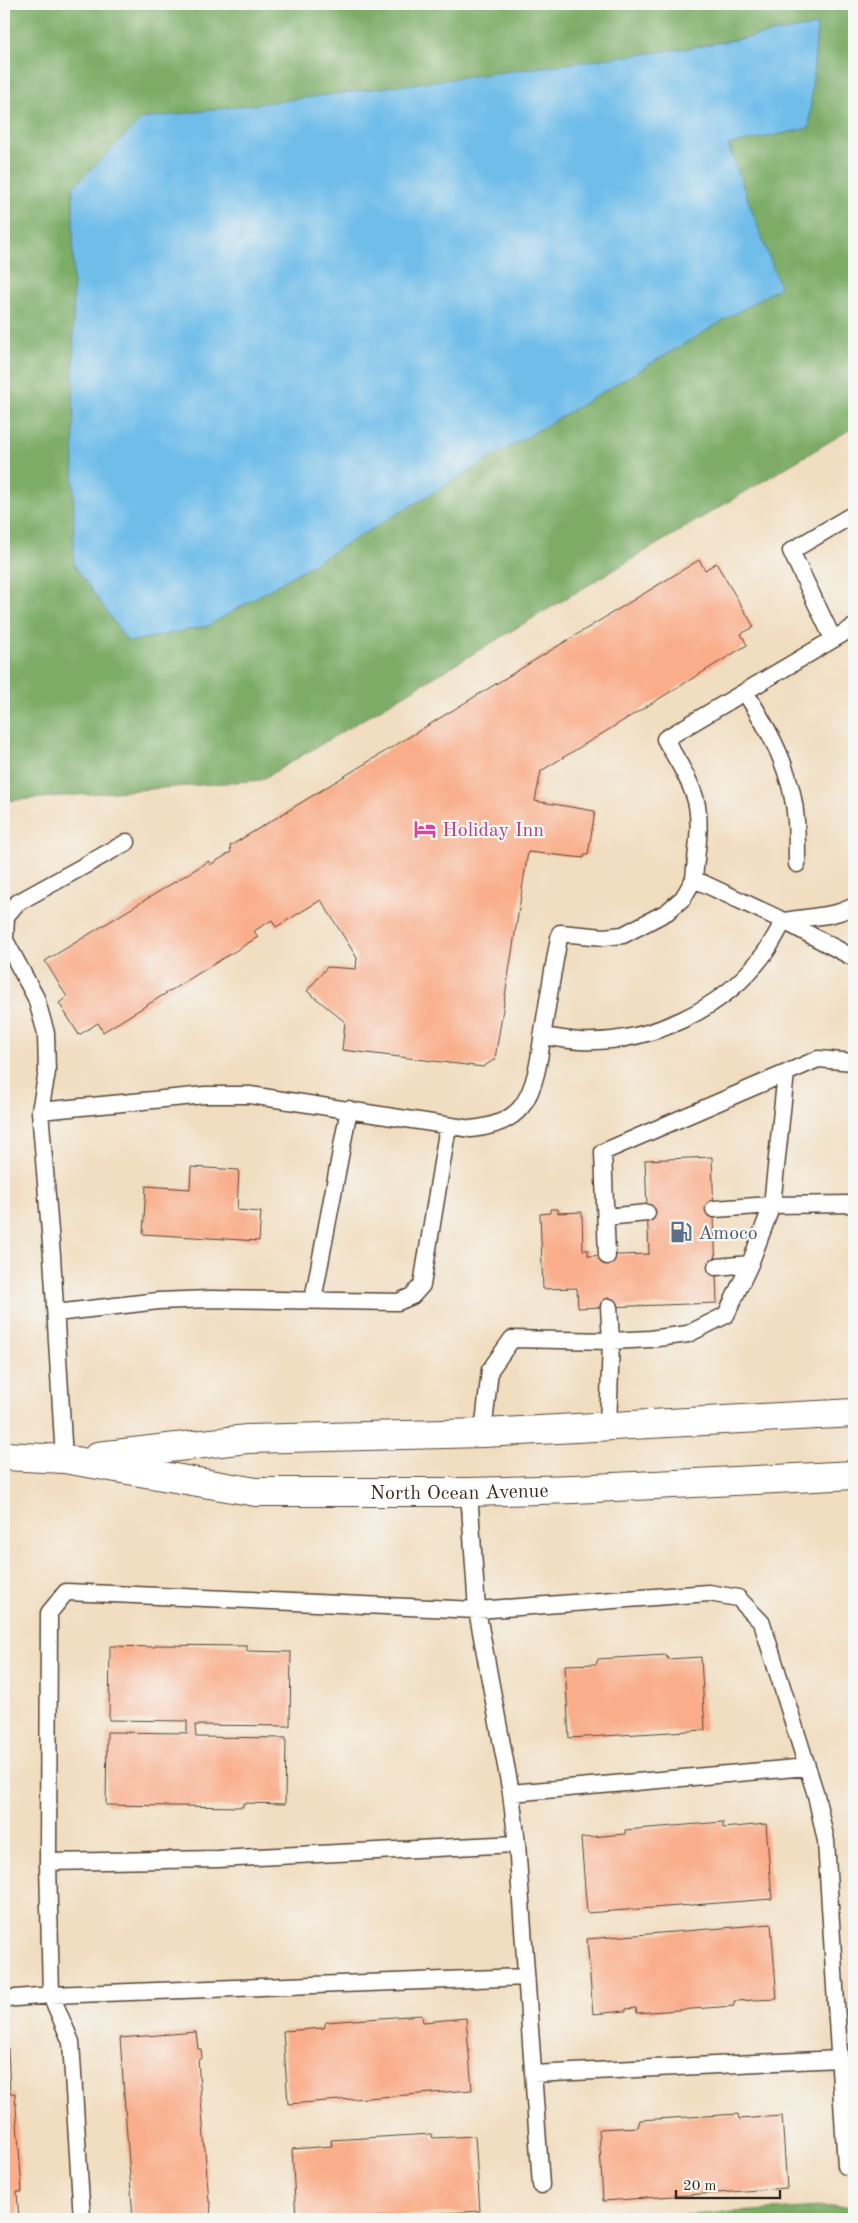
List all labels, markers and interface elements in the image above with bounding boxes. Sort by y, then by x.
hotel icon: Holiday Inn [412,816,438,842]
place label: Holiday Inn [442,821,544,841]
fuel station icon: Amoco [668,1219,694,1245]
place label: Amoco [698,1224,758,1244]
street label: North Ocean Avenue [370,1482,549,1504]
scale bar [676,2168,779,2200]
text: 20 m [683,2179,717,2194]

